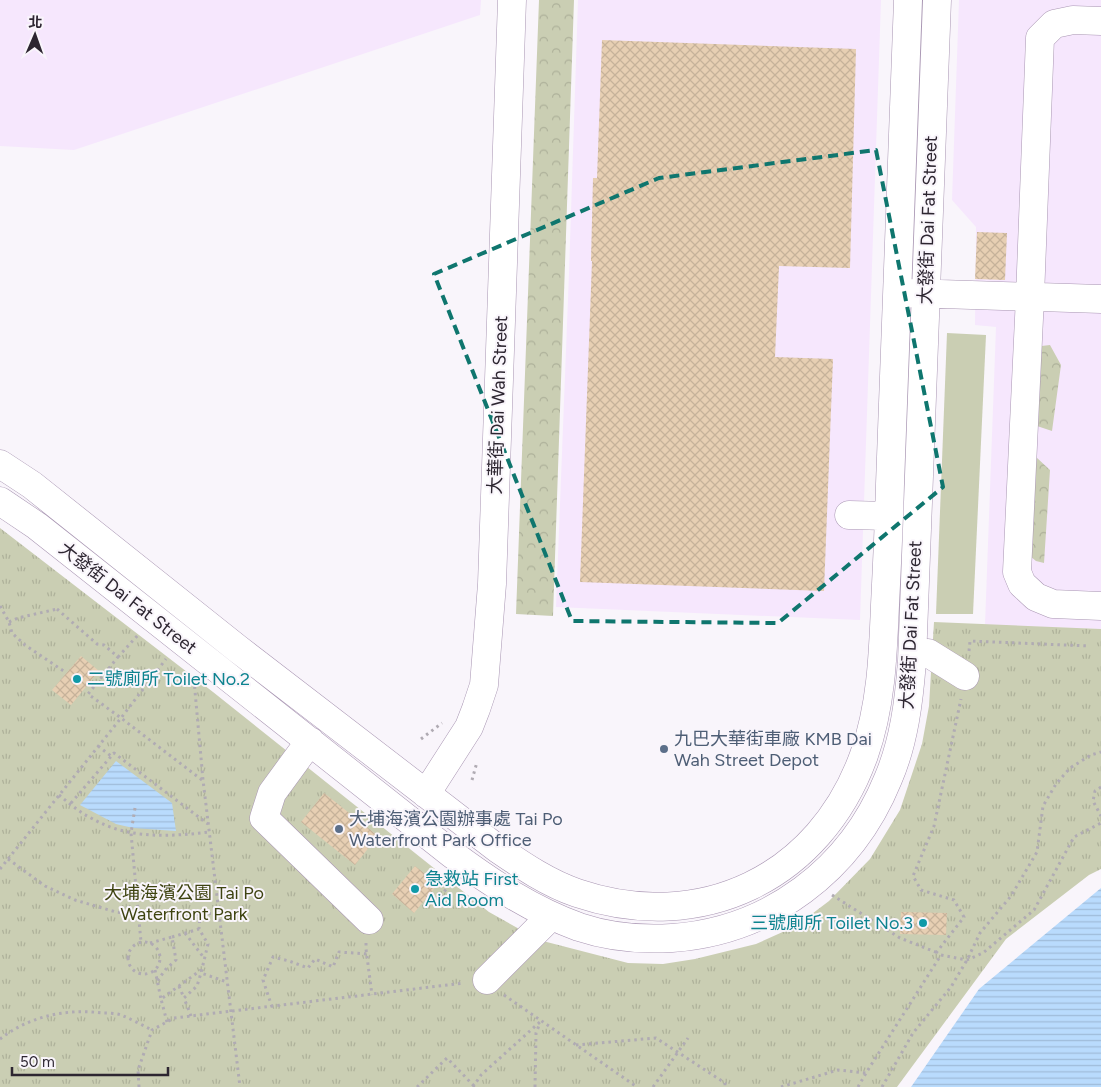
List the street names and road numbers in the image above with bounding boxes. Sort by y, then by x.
street label: 大發街 Dai Fat Street [914,135,942,305]
street label: 大華街 Dai Wah Street [484,315,512,495]
street label: 大發街 Dai Fat Street [55,537,202,659]
street label: 大發街 Dai Fat Street [896,540,926,710]

